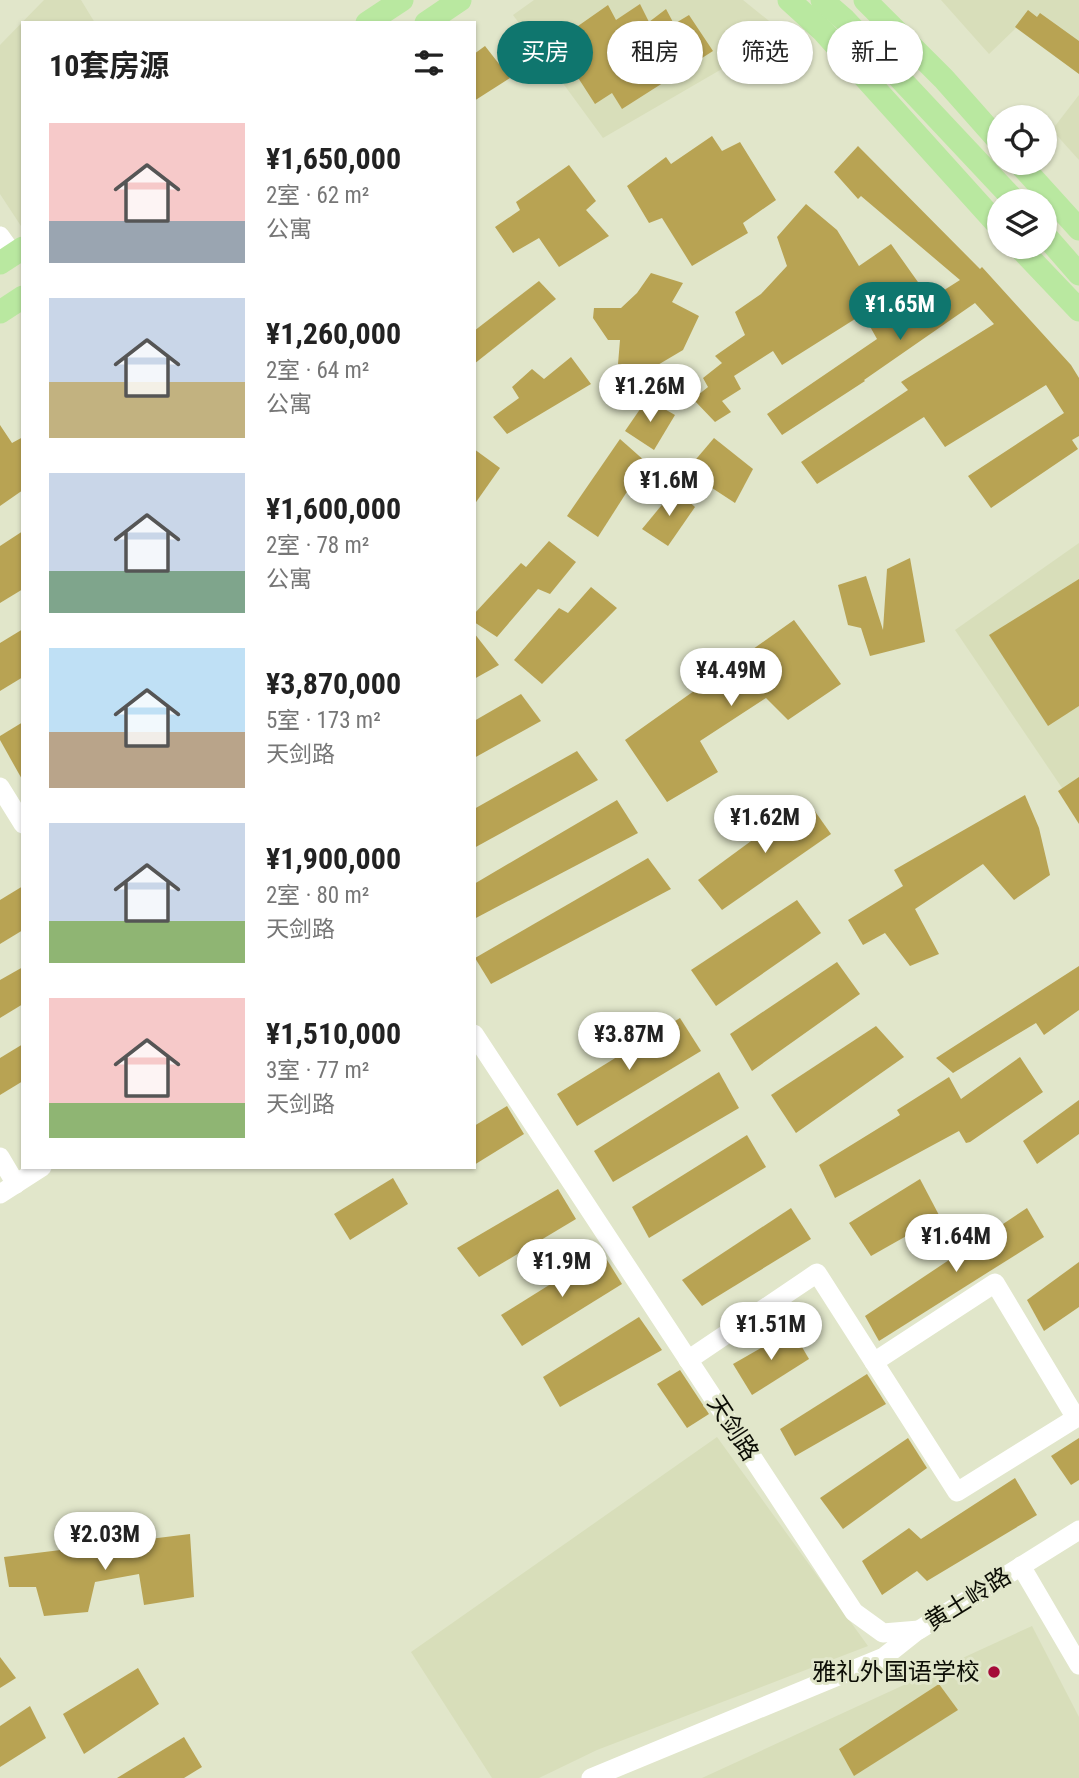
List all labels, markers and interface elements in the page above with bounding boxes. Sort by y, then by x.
chip: 买房 [497,21,593,84]
chip: 租房 [607,21,703,84]
chip: 筛选 [717,21,813,84]
chip: 新上 [827,21,923,84]
icon: filters [410,44,448,82]
text: 10套房源 [49,48,169,83]
map controls [987,105,1057,259]
button: locate [987,105,1057,175]
text: ¥1,650,000 [266,141,401,176]
icon: home [105,151,189,235]
text: 2室 · 62 m² [266,182,369,209]
button: layers [987,189,1057,259]
text: 公寓 [266,216,312,243]
pin: ¥1.65M [843,282,957,342]
text: ¥1.65M [865,291,935,318]
text: ¥1,260,000 [266,316,401,351]
icon: home [105,326,189,410]
text: 2室 · 64 m² [266,357,369,384]
pin: ¥1.26M [593,364,707,424]
text: ¥1.26M [615,373,685,400]
text: 公寓 [266,391,312,418]
pin: ¥1.6M [620,458,718,518]
text: ¥1.6M [640,467,698,494]
text: ¥1,600,000 [266,491,401,526]
icon: home [105,501,189,585]
text: 2室 · 78 m² [266,532,369,559]
text: 公寓 [266,566,312,593]
pin: ¥4.49M [674,648,788,708]
text: ¥4.49M [696,657,766,684]
text: ¥3,870,000 [266,666,401,701]
icon: home [105,676,189,760]
text: 5室 · 173 m² [266,707,381,734]
text: 天剑路 [266,741,335,768]
pin: ¥1.62M [708,796,822,855]
text: ¥1.62M [730,804,800,831]
text: ¥1,900,000 [266,841,401,876]
icon: home [105,851,189,935]
text: 2室 · 80 m² [266,882,369,909]
text: 天剑路 [266,916,335,943]
pin: ¥3.87M [572,1012,686,1072]
text: ¥1,510,000 [266,1016,401,1051]
text: ¥3.87M [594,1021,664,1048]
icon: home [105,1026,189,1110]
text: 3室 · 77 m² [266,1057,369,1084]
text: 天剑路 [266,1091,335,1118]
pin: ¥1.64M [899,1214,1013,1274]
text: ¥1.64M [921,1223,991,1250]
pin: ¥1.9M [513,1240,611,1299]
text: ¥1.9M [533,1248,591,1275]
pin: ¥1.51M [714,1302,828,1362]
text: ¥1.51M [736,1311,806,1338]
street label: 天剑路 [702,1390,764,1466]
pin: ¥2.03M [48,1512,162,1572]
text: ¥2.03M [70,1521,140,1548]
street label: 黄土岭路 [920,1562,1016,1636]
place label: 雅礼外国语学校 [812,1658,980,1686]
marker: 雅礼外国语学校 [986,1664,1002,1680]

